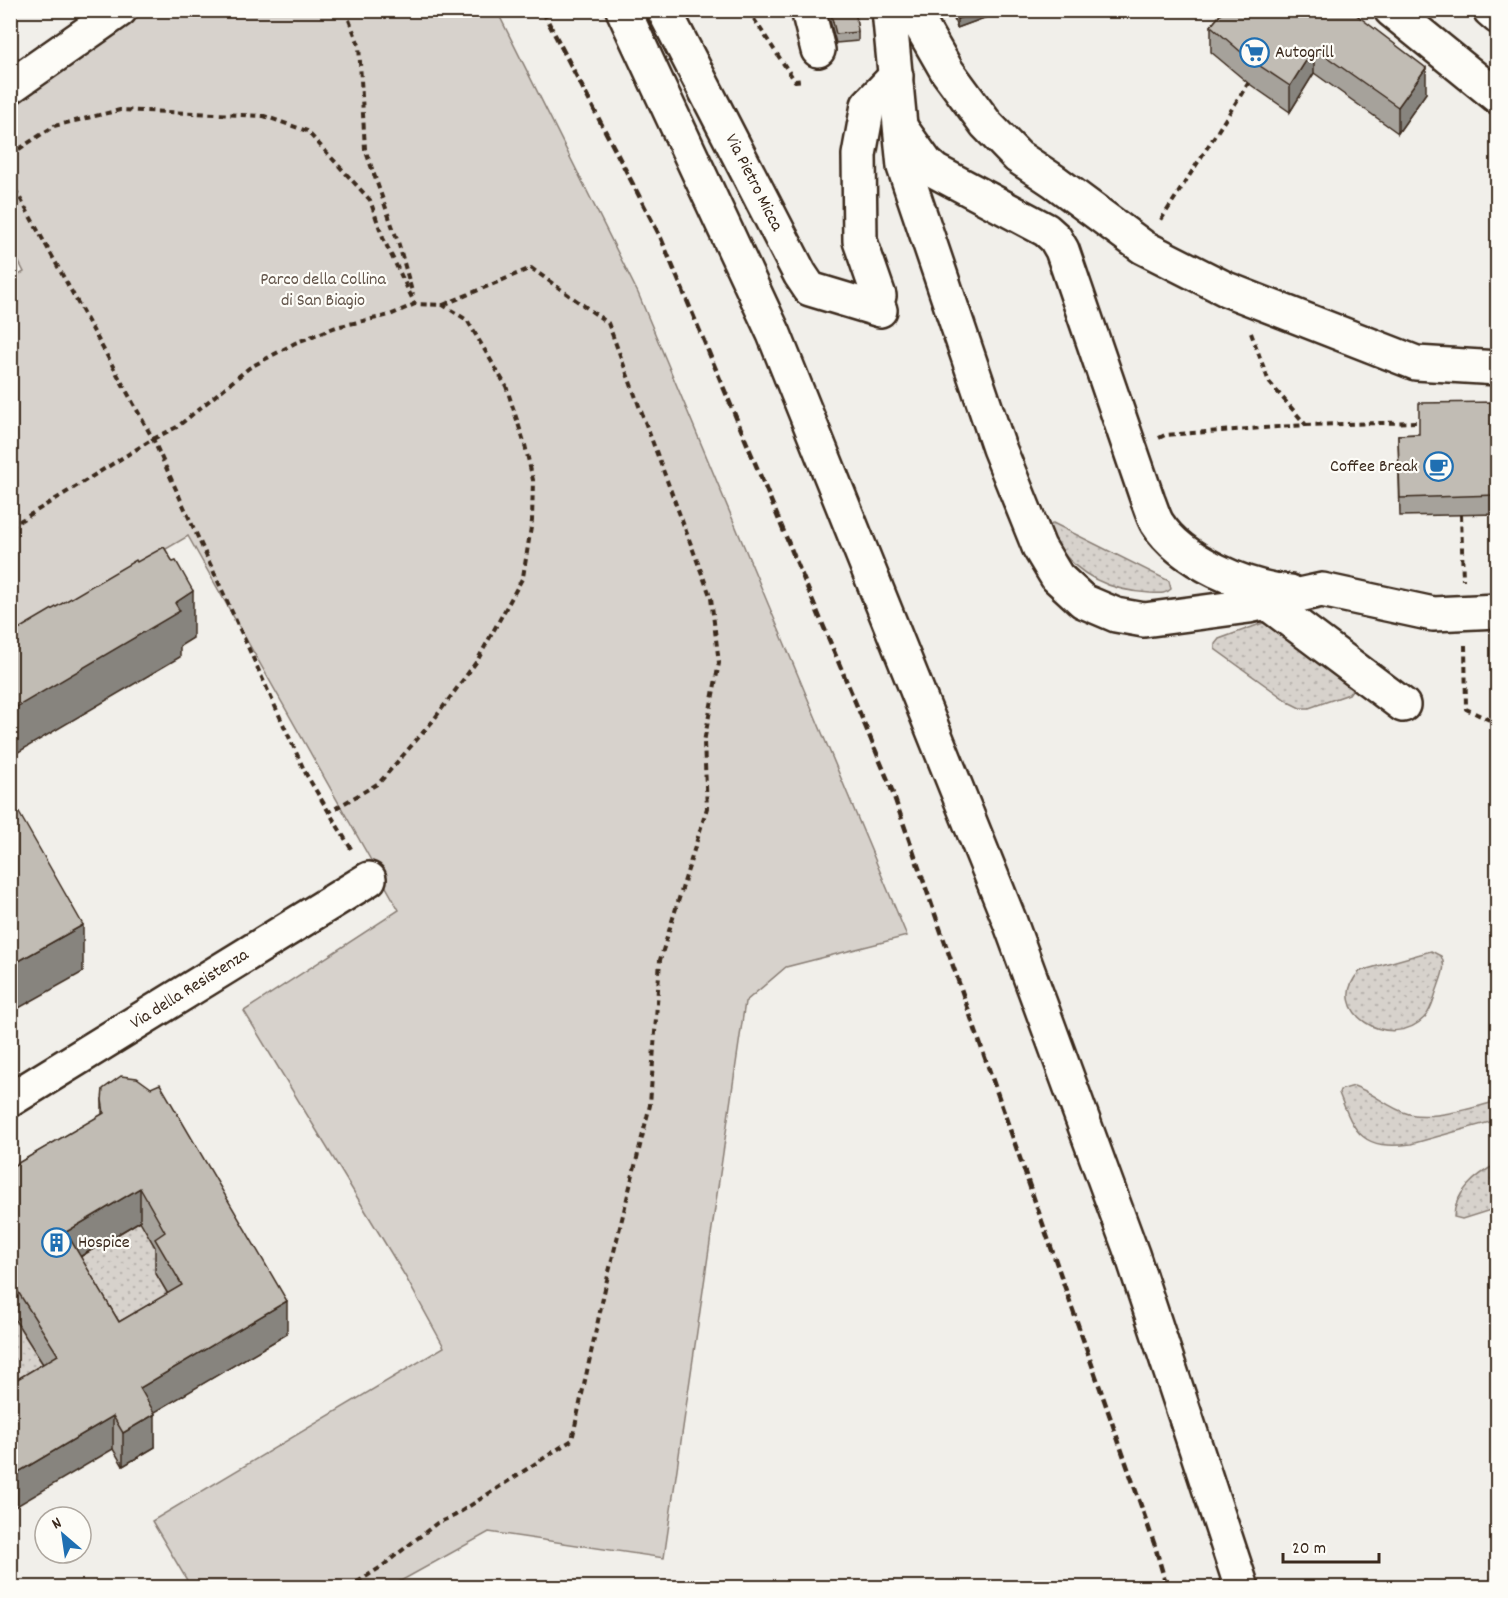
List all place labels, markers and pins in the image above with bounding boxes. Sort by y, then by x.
supermarket icon: Autogrill [1238,37,1270,69]
place label: Autogrill [1275,41,1334,66]
cafe icon: Coffee Break [1423,451,1455,483]
place label: Coffee Break [1330,455,1418,480]
building icon: Hospice [41,1227,73,1259]
place label: Hospice [78,1231,130,1256]

